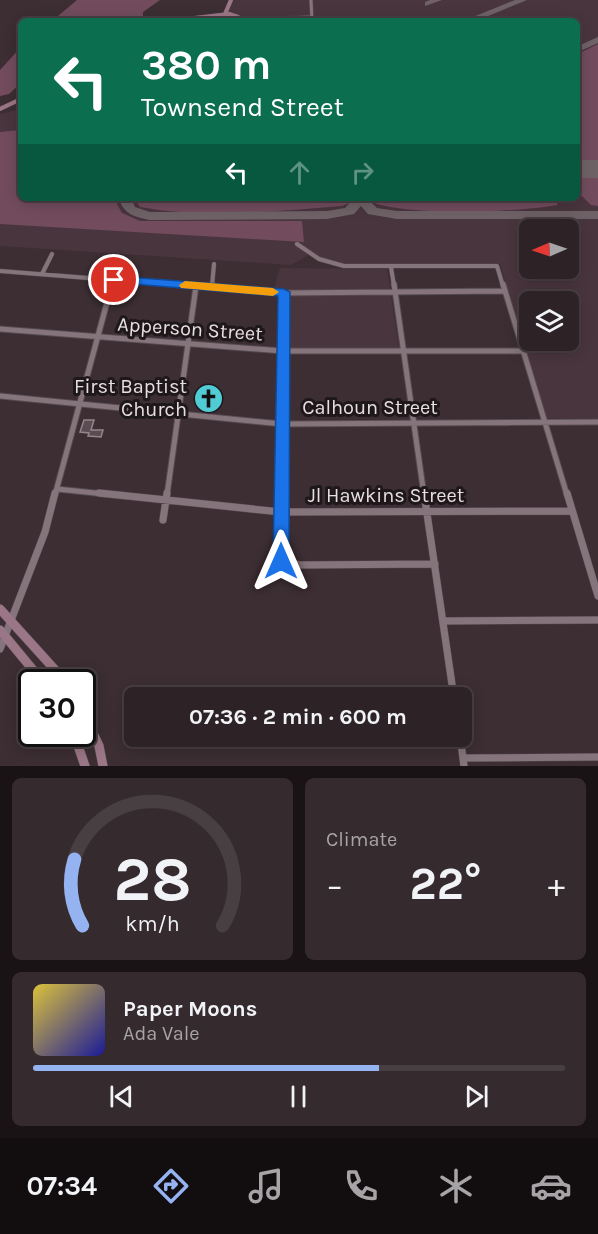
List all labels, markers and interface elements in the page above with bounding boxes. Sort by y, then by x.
text: 380 m [141,40,271,90]
icon: left [42,42,120,120]
text: Townsend Street [141,91,344,123]
icon: left [220,156,253,189]
icon: ahead [283,156,316,189]
icon: right [346,156,379,189]
north arrow [519,219,579,279]
map controls [519,219,579,351]
pin [88,254,139,305]
icon: arrive [97,263,130,296]
button: layers [519,291,579,351]
street label: Apperson Street [117,312,264,346]
place label: First Baptist Church [74,375,187,421]
church icon: First Baptist Church [192,382,224,414]
street label: Calhoun Street [302,396,438,419]
street label: Jl Hawkins Street [308,484,465,507]
position arrow [249,529,313,593]
speed limit sign: 30 [18,669,96,747]
text: 07:36 · 2 min · 600 m [189,704,407,730]
text: Climate [326,828,397,851]
text: 28 [113,843,192,916]
text: 22° [410,858,481,910]
text: − [326,866,343,904]
text: + [548,866,565,904]
text: km/h [125,911,180,936]
text: Paper Moons [123,996,257,1022]
text: Ada Vale [123,1022,200,1045]
icon: previous [105,1080,138,1113]
icon: pause [282,1080,315,1113]
icon: next [460,1080,493,1113]
icon: directions [150,1165,192,1207]
icon: music [245,1165,287,1207]
icon: phone [340,1165,382,1207]
icon: climate [435,1165,477,1207]
icon: car [530,1165,572,1207]
text: 07:34 [26,1170,97,1202]

